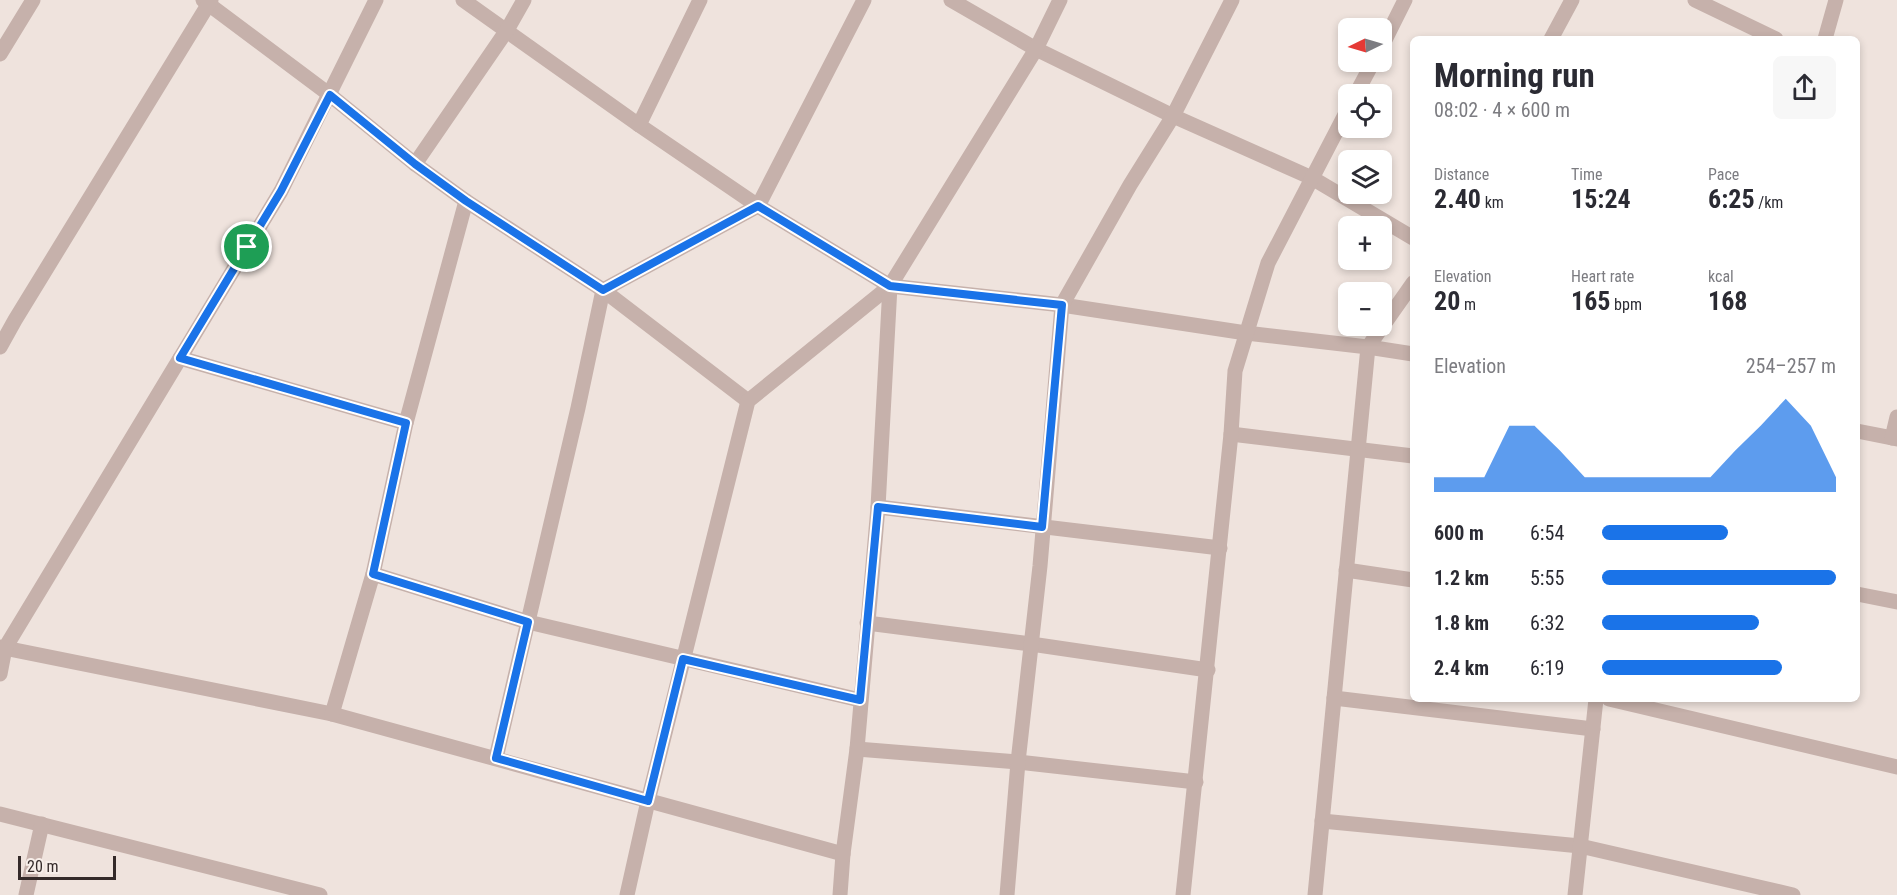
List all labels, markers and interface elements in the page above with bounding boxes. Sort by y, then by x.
north arrow [1338,18,1392,72]
map controls [1338,18,1392,336]
text: Morning run [1434,56,1595,95]
button: share [1773,56,1836,119]
button: locate [1338,84,1392,138]
text: 08:02 · 4 × 600 m [1434,98,1570,122]
button: layers [1338,150,1392,204]
text: Distance [1434,165,1489,184]
text: Time [1571,165,1603,184]
text: Pace [1708,165,1739,184]
text: 2.40 [1434,184,1481,214]
text: 15:24 [1571,184,1631,214]
text: 6:25 [1708,184,1755,214]
text: km [1481,193,1504,212]
text: /km [1755,193,1783,212]
button: + [1338,216,1392,270]
pin [221,221,272,272]
icon: arrive [230,230,263,263]
text: Elevation [1434,267,1492,286]
text: Heart rate [1571,267,1634,286]
text: kcal [1708,267,1734,286]
button: − [1338,282,1392,336]
text: 20 [1434,286,1460,316]
text: 165 [1571,286,1610,316]
text: 168 [1708,286,1747,316]
text: m [1460,295,1476,314]
text: bpm [1610,295,1642,314]
text: Elevation [1434,354,1506,378]
text: 254–257 m [1746,354,1836,378]
text: 600 m [1434,521,1484,545]
text: 6:54 [1530,521,1564,545]
text: 1.2 km [1434,566,1489,590]
text: 5:55 [1530,566,1564,590]
text: 1.8 km [1434,611,1489,635]
text: 6:32 [1530,611,1564,635]
text: 2.4 km [1434,656,1489,680]
text: 6:19 [1530,656,1564,680]
scale bar [18,853,116,880]
text: 20 m [27,857,59,876]

